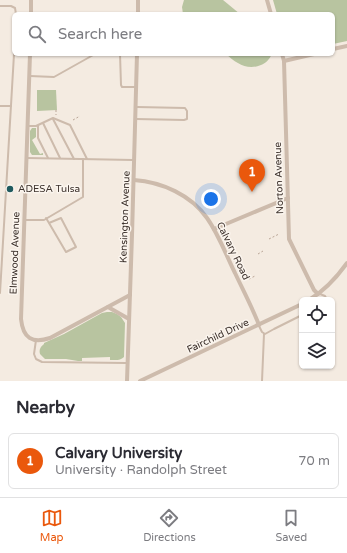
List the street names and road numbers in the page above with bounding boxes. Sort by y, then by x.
street label: Norton Avenue [272,141,286,214]
street label: Kensington Avenue [117,170,133,263]
street label: Elmwood Avenue [8,211,22,295]
street label: Calvary Road [214,220,252,282]
street label: Fairchild Drive [185,316,251,356]

